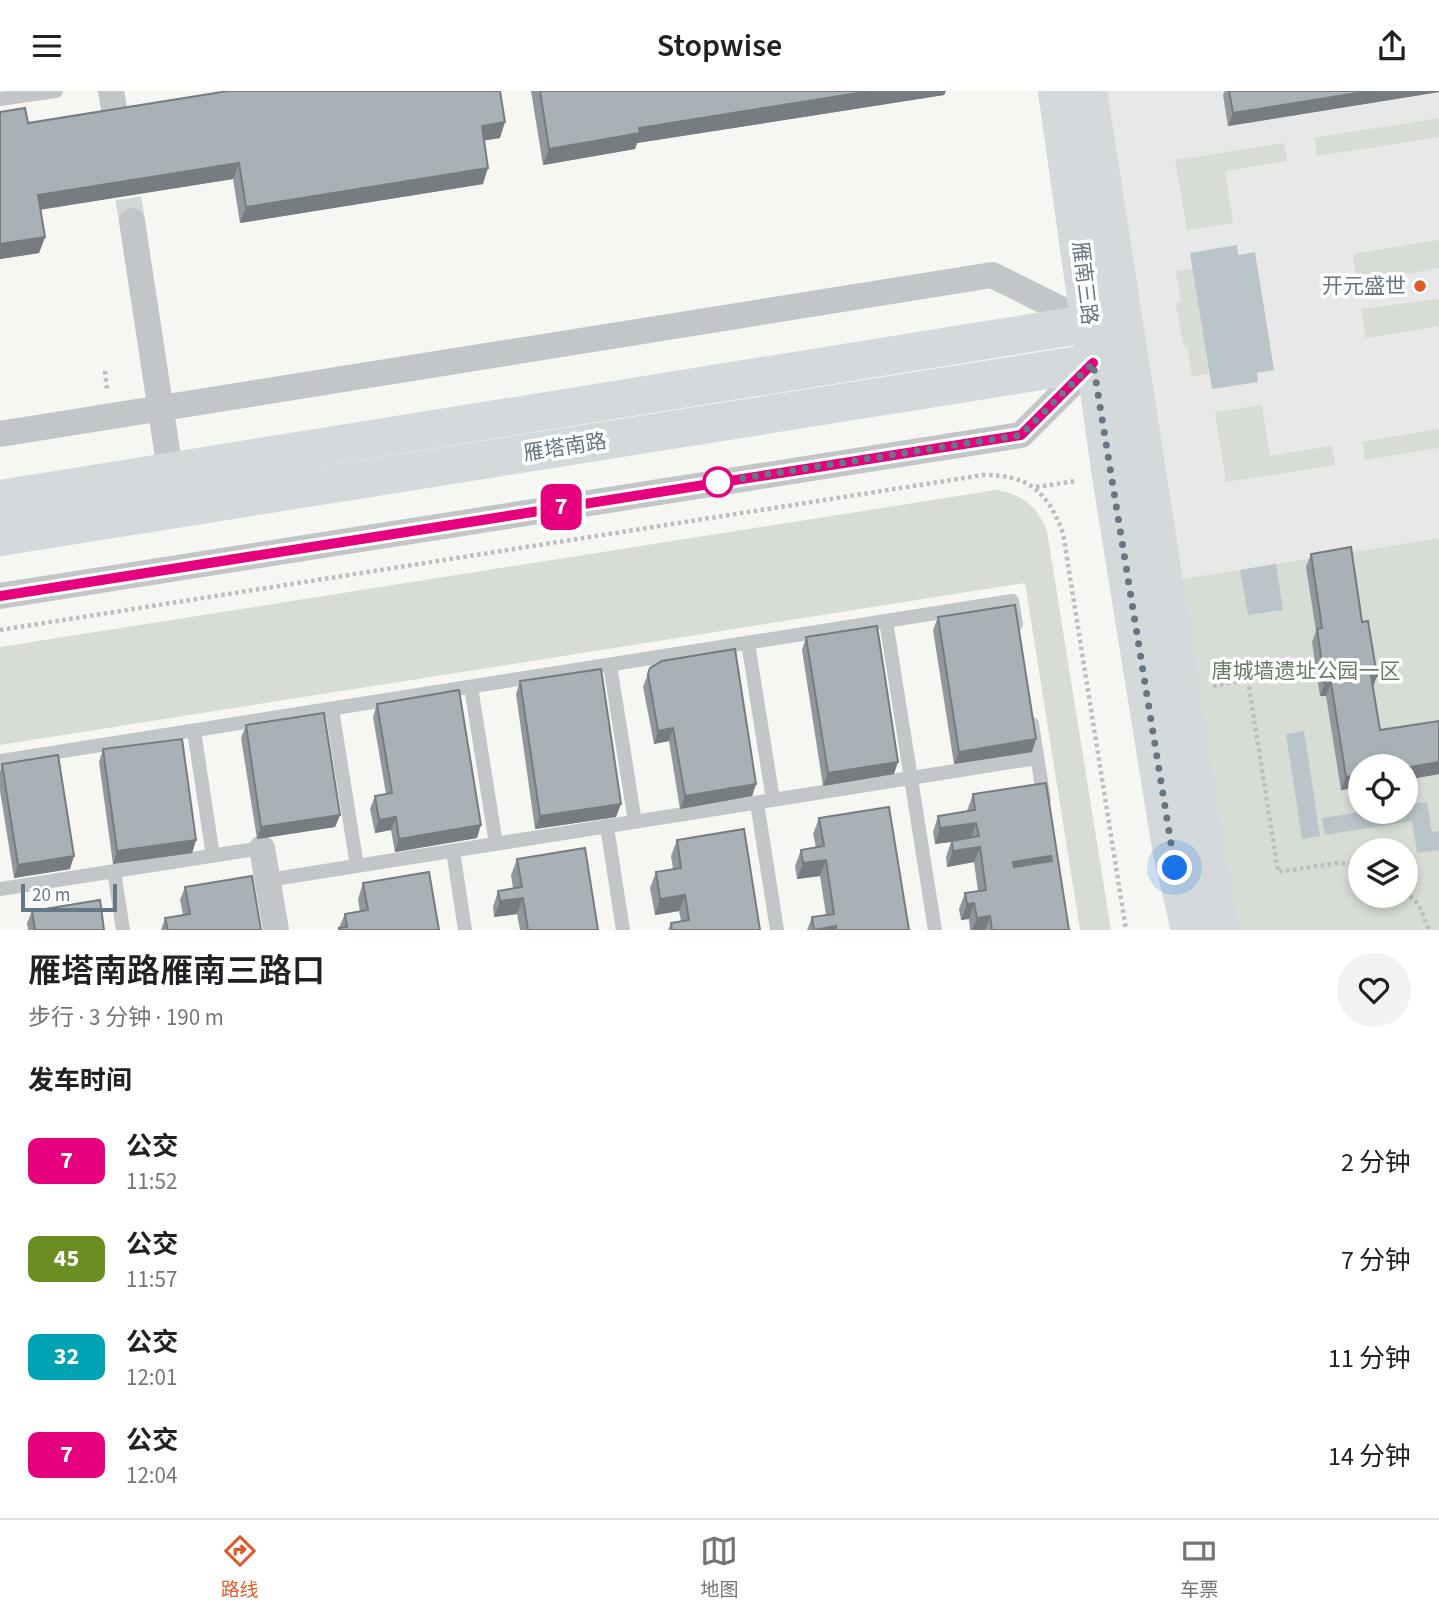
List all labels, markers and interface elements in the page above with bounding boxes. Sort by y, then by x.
text: Stopwise [657,23,782,69]
icon: menu [28,27,66,65]
icon: share [1373,27,1411,65]
street label: 雁南三路 [1065,239,1105,327]
place label: 开元盛世 [1322,271,1406,301]
marker: 开元盛世 [1412,278,1428,294]
street label: 雁塔南路 [521,426,609,468]
unlabelled marker [703,467,733,497]
line badge: 7 [538,484,584,530]
text: 7 [555,489,567,524]
park label: 唐城墙遗址公园一区 [1212,656,1401,686]
map controls [1348,754,1418,908]
button: locate [1348,754,1418,824]
button: layers [1348,838,1418,908]
your location [1157,850,1192,885]
scale bar [21,881,117,913]
text: 20 m [32,882,70,909]
text: 雁塔南路雁南三路口 [28,948,325,995]
button: heart [1337,953,1411,1027]
text: 步行 · 3 分钟 · 190 m [28,1001,224,1034]
text: 发车时间 [28,1062,132,1099]
text: 公交 [126,1128,178,1165]
text: 7 [60,1143,73,1178]
text: 2 分钟 [1341,1144,1411,1181]
text: 11:52 [126,1165,177,1198]
text: 公交 [126,1226,178,1263]
text: 45 [54,1241,79,1276]
text: 7 分钟 [1341,1242,1411,1279]
text: 11:57 [126,1263,177,1296]
text: 公交 [126,1324,178,1361]
text: 32 [54,1339,79,1374]
text: 11 分钟 [1328,1340,1411,1377]
text: 12:01 [126,1361,177,1394]
text: 公交 [126,1422,178,1459]
text: 7 [60,1437,73,1472]
text: 14 分钟 [1328,1438,1411,1475]
text: 12:04 [126,1459,177,1492]
tab: 路线 [221,1532,259,1604]
tab: 地图 [700,1532,738,1604]
tab: 车票 [1180,1532,1218,1604]

